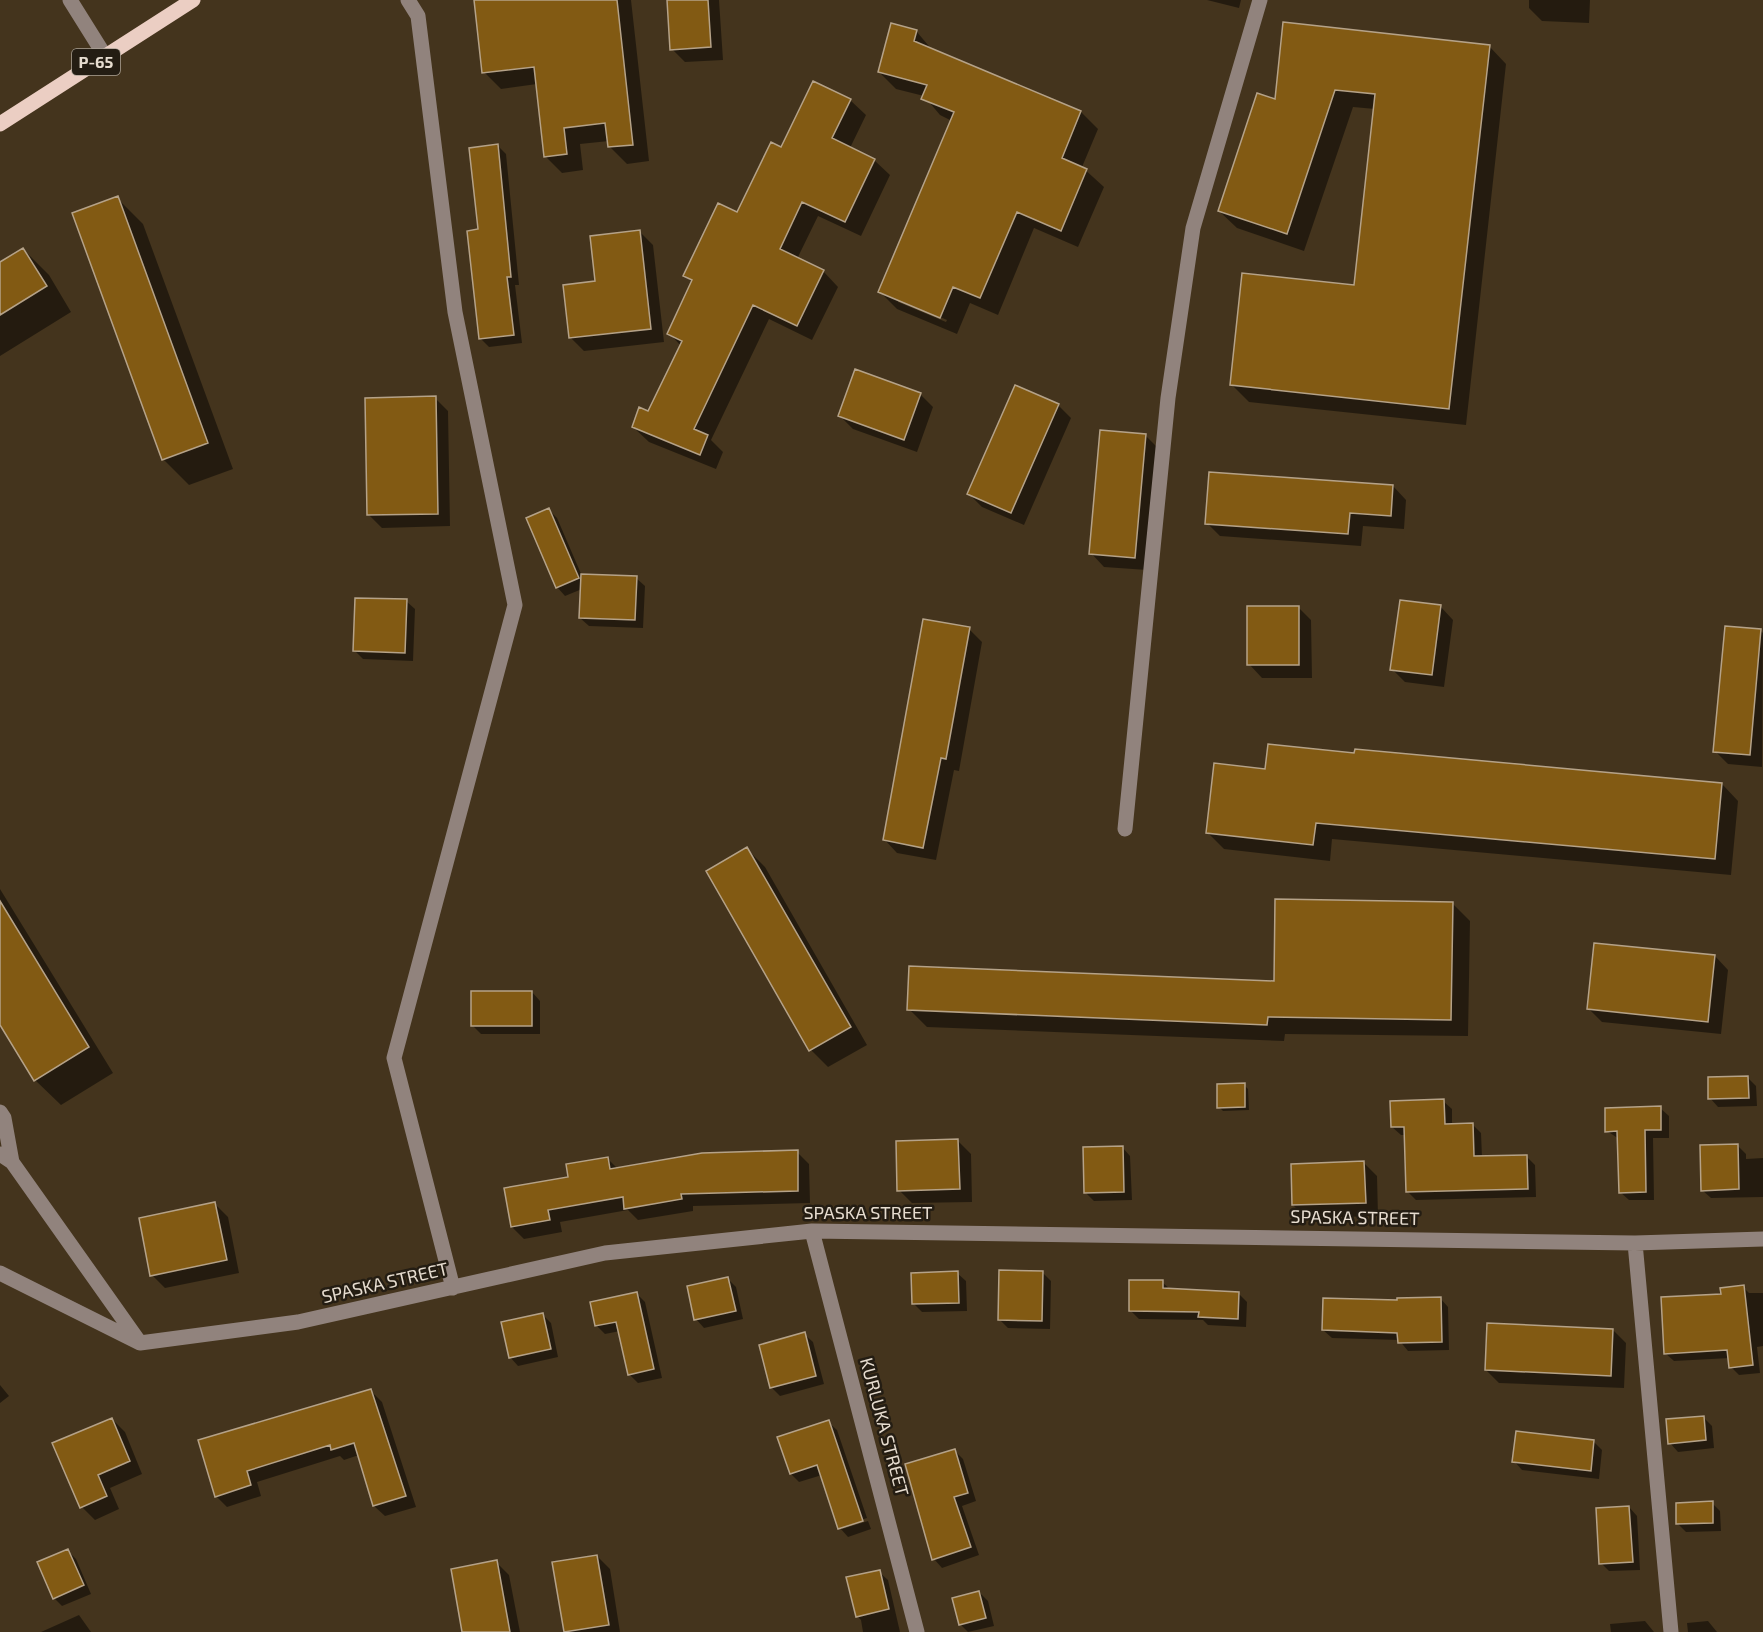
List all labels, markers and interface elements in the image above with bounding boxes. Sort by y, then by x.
road number: Р-65 [72,49,120,75]
street label: SPASKA STREET [803,1201,933,1223]
street label: SPASKA STREET [1290,1205,1420,1229]
street label: SPASKA STREET [319,1257,451,1307]
street label: KURLUKA STREET [856,1355,914,1499]

